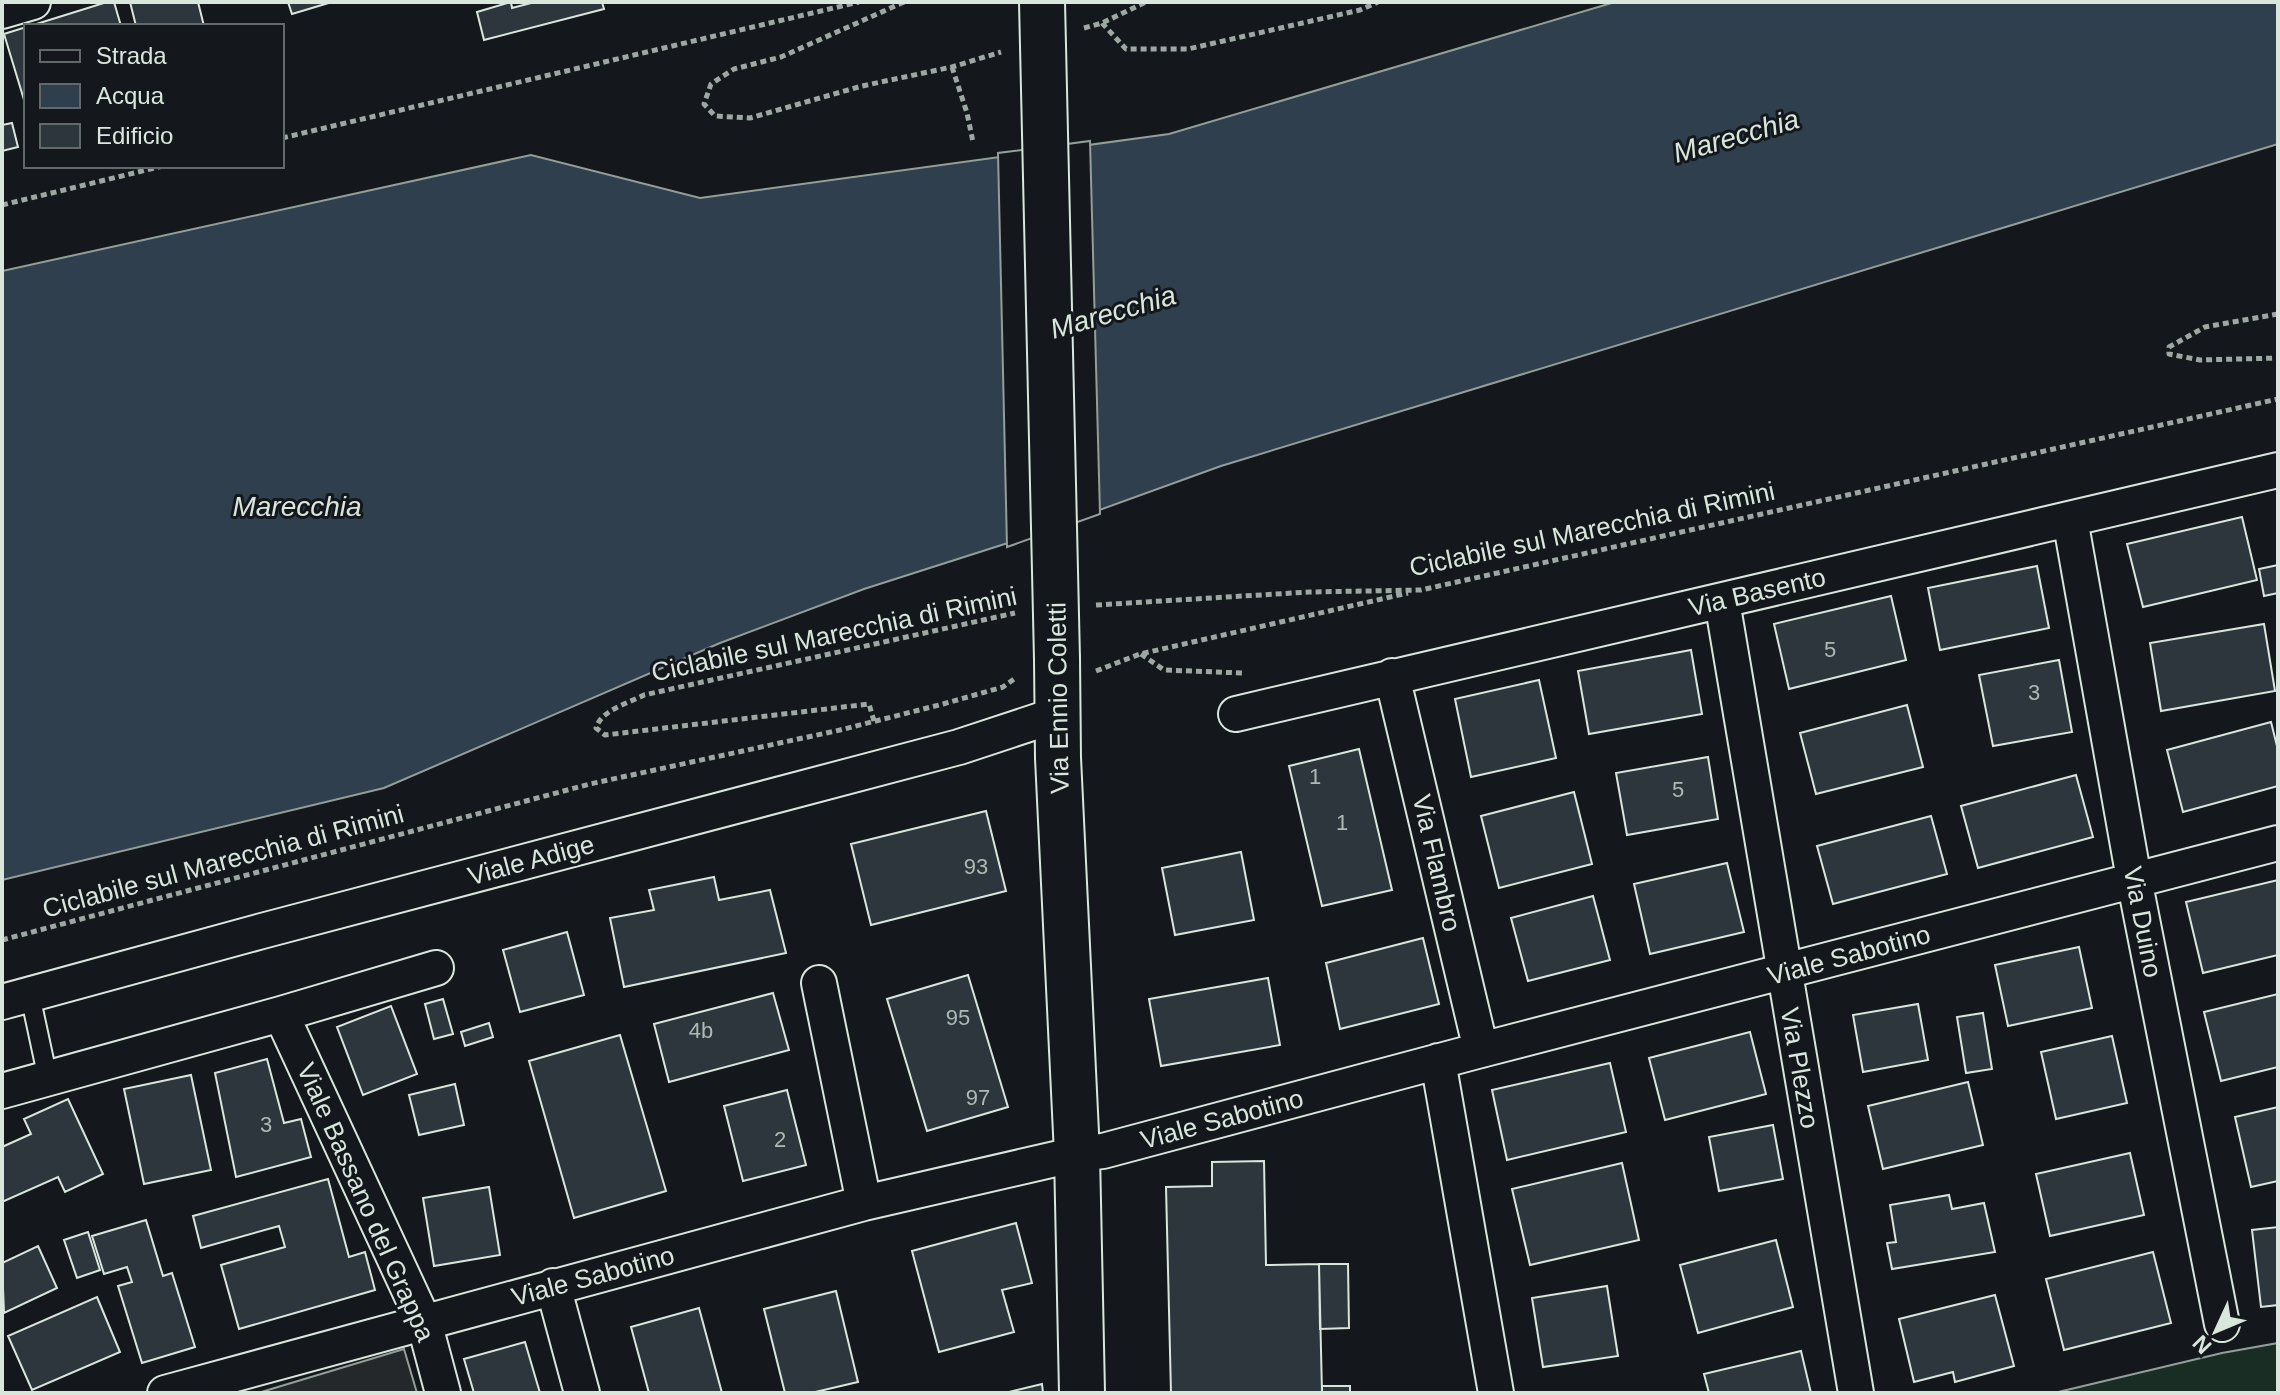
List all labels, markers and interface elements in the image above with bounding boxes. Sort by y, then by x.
legend [24,24,284,168]
text: Strada [96,42,167,69]
text: Acqua [96,82,165,109]
water label: Marecchia [1670,103,1802,169]
text: Edificio [96,122,173,149]
water label: Marecchia [1047,279,1179,345]
street label: Ciclabile sul Marecchia di Rimini [1407,476,1777,582]
water label: Marecchia [232,491,362,522]
street label: Via Basento [1686,562,1828,622]
street label: Ciclabile sul Marecchia di Rimini [649,581,1019,687]
street label: Via Ennio Coletti [1041,602,1075,794]
house number: 5 [1824,637,1836,662]
house number: 3 [2028,680,2040,705]
house number: 1 [1309,764,1321,789]
house number: 5 [1672,777,1684,802]
street label: Via Flambro [1407,792,1467,934]
street label: Ciclabile sul Marecchia di Rimini [39,798,407,924]
house number: 1 [1336,810,1348,835]
street label: Viale Adige [465,829,597,891]
house number: 93 [964,854,988,879]
street label: Via Duino [2118,864,2168,980]
street label: Viale Sabotino [1764,919,1934,991]
house number: 95 [946,1005,970,1030]
street label: Via Plezzo [1775,1005,1825,1131]
house number: 4b [689,1018,713,1043]
street label: Viale Bassano del Grappa [291,1058,441,1346]
street label: Viale Sabotino [1137,1083,1307,1155]
house number: 97 [966,1085,990,1110]
house number: 3 [260,1112,272,1137]
house number: 2 [774,1127,786,1152]
street label: Viale Sabotino [508,1240,678,1312]
north arrow [2176,1291,2256,1371]
text: N [2187,1330,2216,1359]

